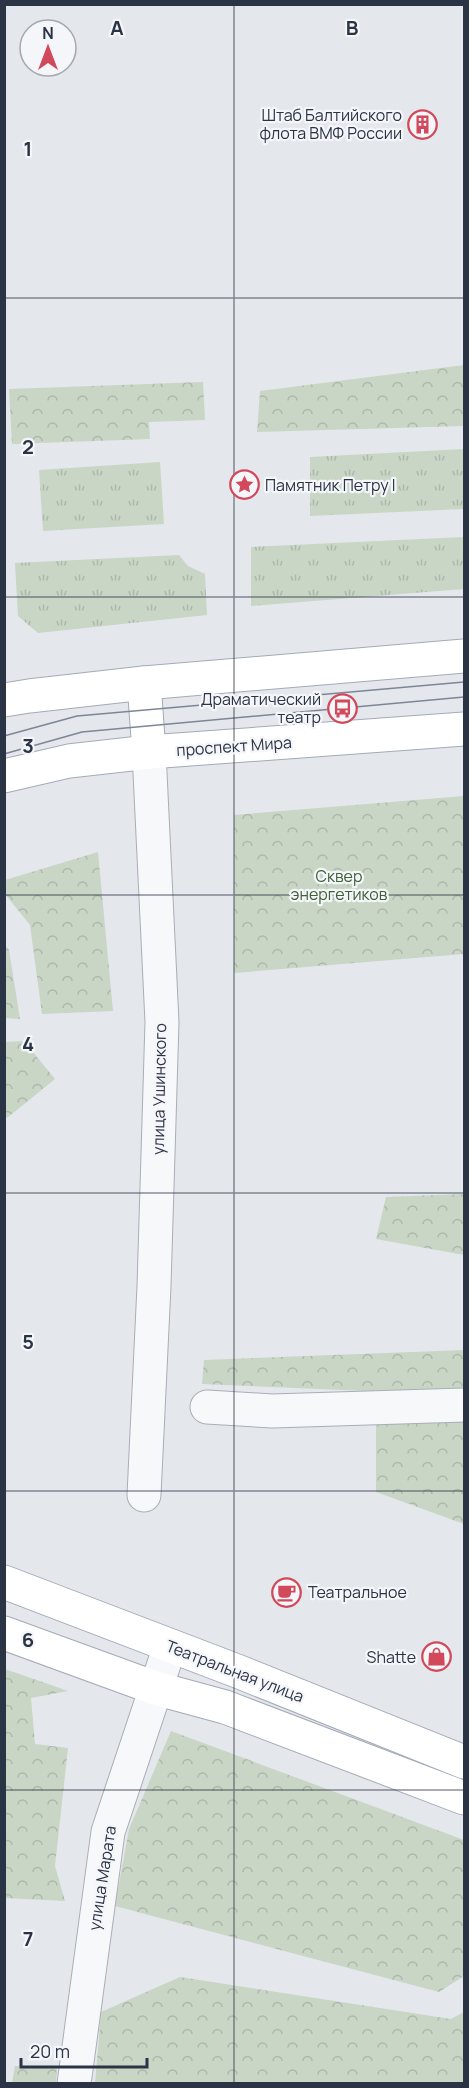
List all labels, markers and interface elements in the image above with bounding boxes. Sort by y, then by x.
text: A [110,14,124,41]
text: B [346,14,359,41]
north arrow [18,18,78,78]
text: N [42,22,54,44]
place label: Штаб Балтийского флота ВМФ России [260,104,402,144]
building icon: Штаб Балтийского флота ВМФ России [407,108,439,140]
text: 1 [24,135,32,162]
text: 2 [22,433,34,460]
place icon: Памятник Петру I [228,469,260,501]
place label: Памятник Петру I [265,474,396,496]
place label: Драматический театр [201,688,321,728]
bus stop icon: Драматический театр [326,692,358,724]
street label: проспект Мира [176,731,292,761]
text: 3 [22,732,34,759]
park label: Сквер энергетиков [291,865,388,905]
street label: улица Ушинского [147,1023,171,1155]
text: 4 [22,1030,34,1057]
text: 5 [22,1328,34,1355]
cafe icon: Театральное [271,1576,303,1608]
place label: Театральное [308,1581,407,1603]
text: 6 [22,1626,34,1653]
street label: Театральная улица [163,1635,307,1707]
shop icon: Shatte [421,1641,453,1673]
place label: Shatte [367,1646,416,1668]
street label: улица Марата [83,1824,121,1932]
text: 7 [23,1925,33,1952]
scale bar [21,2031,147,2069]
text: 20 m [30,2039,70,2063]

